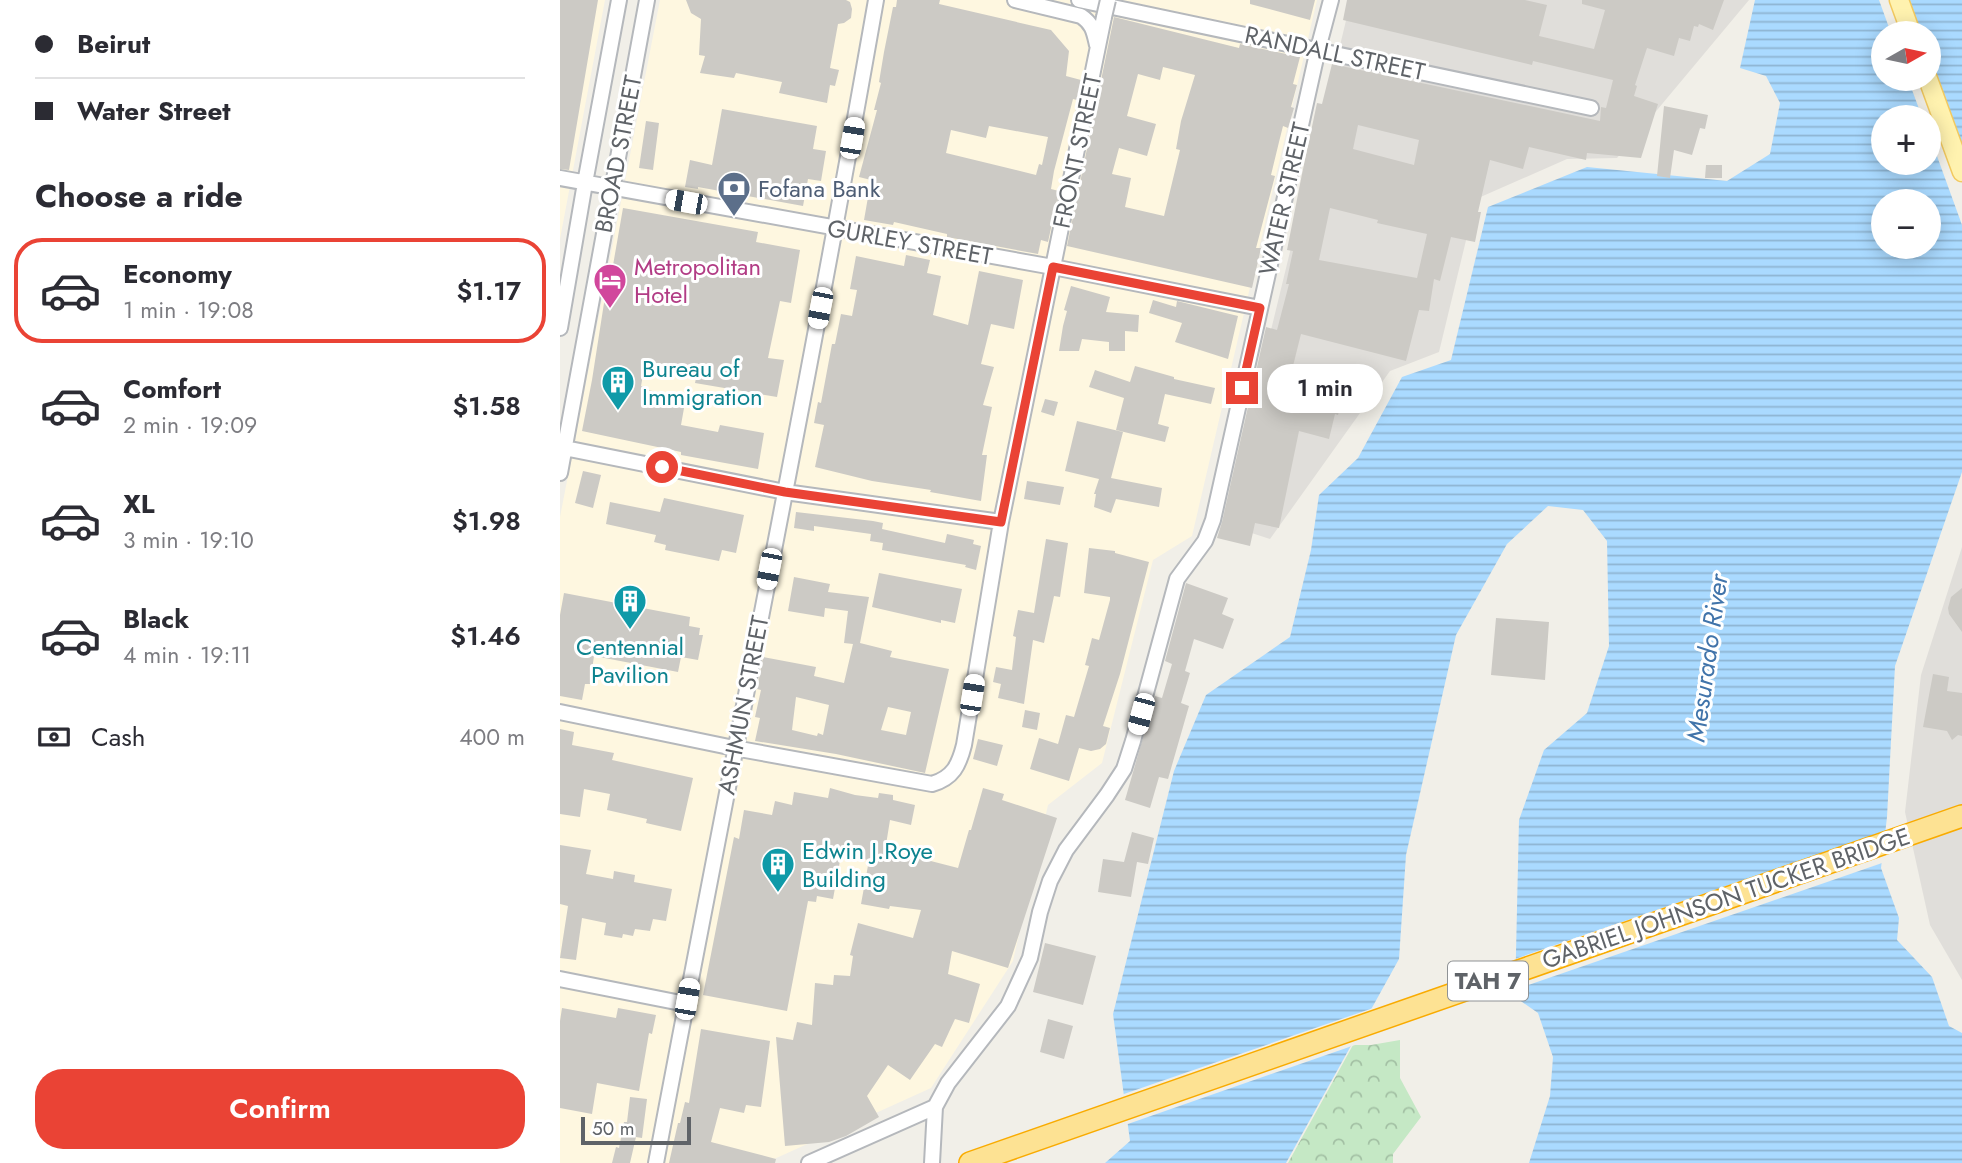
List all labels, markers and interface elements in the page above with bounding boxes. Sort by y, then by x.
street label: RANDALL STREET [1242,17,1428,89]
north arrow [1871,21,1941,91]
map controls [1871,21,1941,259]
text: Beirut [77,25,150,63]
street label: FRONT STREET [1044,71,1110,231]
street label: BROAD STREET [586,72,650,236]
text: Water Street [77,92,231,130]
button: + [1871,105,1941,175]
car [839,115,866,161]
street label: WATER STREET [1249,119,1319,279]
bank icon: Fofana Bank [715,169,753,218]
place label: Fofana Bank [758,171,881,206]
text: Choose a ride [35,173,243,219]
car [664,188,709,216]
button: − [1871,189,1941,259]
street label: GURLEY STREET [825,210,995,274]
place label: Metropolitan Hotel [634,249,761,312]
text: Economy [123,255,232,293]
icon: car [39,259,102,322]
hotel icon: Metropolitan Hotel [591,261,629,310]
text: $1.17 [456,272,521,310]
car [806,285,835,331]
text: 1 min · 19:08 [123,293,254,327]
place label: Bureau of Immigration [642,351,763,414]
building icon: Bureau of Immigration [599,363,637,412]
callout: 1 min [1266,364,1382,412]
text: Comfort [123,370,221,408]
text: 1 min [1297,371,1353,405]
route end [1226,372,1258,404]
icon: car [39,374,102,437]
text: $1.58 [452,387,521,425]
text: 2 min · 19:09 [123,408,257,442]
route start [646,451,678,483]
text: XL [123,485,155,523]
icon: car [39,489,102,552]
text: $1.98 [452,502,521,540]
text: 3 min · 19:10 [123,523,254,557]
car [755,546,784,592]
water label: Mesurado River [1676,570,1738,744]
building icon: Centennial Pavilion [611,582,649,631]
text: Black [123,600,189,638]
icon: car [39,604,102,667]
street label: ASHMUN STREET [708,612,778,798]
text: $1.46 [450,617,521,655]
place label: Centennial Pavilion [576,629,684,692]
text: 4 min · 19:11 [123,638,251,672]
car [959,673,986,717]
car [1126,691,1157,737]
icon: cash [35,718,73,756]
text: Cash [91,718,145,756]
text: 400 m [459,720,525,754]
street label: GABRIEL JOHNSON TUCKER BRIDGE [1537,818,1915,978]
place label: Edwin J.Roye Building [802,833,933,896]
building icon: Edwin J.Roye Building [759,845,797,894]
road number: TAH 7 [1448,962,1528,1000]
car [674,976,701,1022]
button: Confirm [35,1069,525,1149]
scale bar [581,1114,691,1146]
text: 50 m [592,1115,635,1142]

